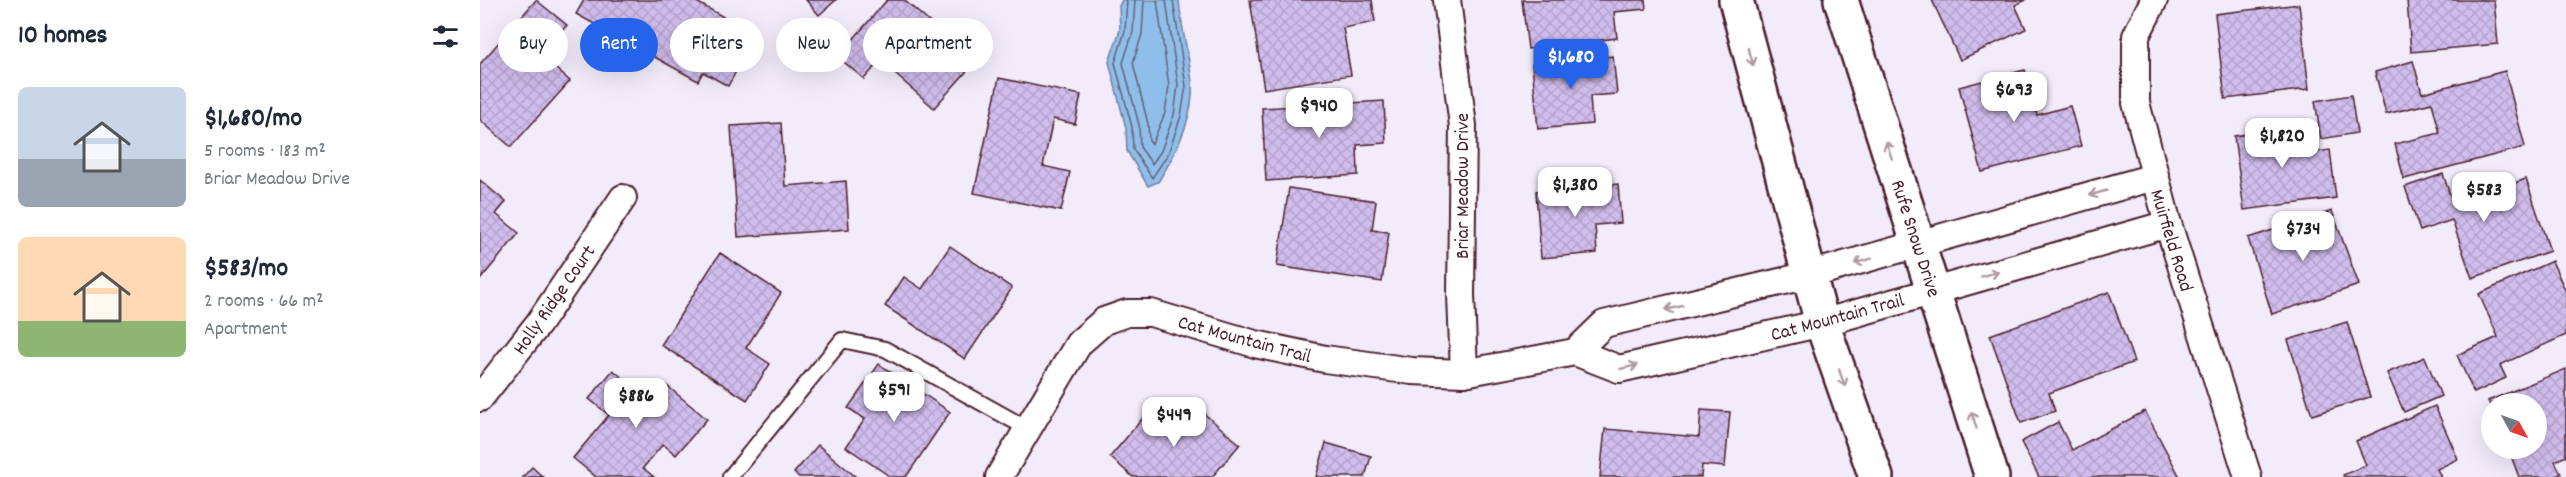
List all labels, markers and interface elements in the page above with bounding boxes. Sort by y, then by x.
text: 10 homes [18,18,108,55]
chip: Buy [498,18,568,72]
chip: Rent [580,18,658,72]
chip: Filters [670,18,764,72]
chip: New [776,18,851,72]
chip: Apartment [863,18,993,72]
icon: filters [429,20,462,53]
pin: $1,680 [1522,39,1620,90]
text: $1,680 [1547,44,1595,72]
one-way arrow [1745,47,1757,66]
pin: $693 [1978,72,2050,123]
text: $693 [1995,77,2033,105]
pin: $940 [1283,88,1355,139]
text: $940 [1300,93,1338,121]
text: $1,680/mo [204,101,302,138]
icon: home [66,111,138,183]
street label: Briar Meadow Drive [1450,113,1478,259]
pin: $1,820 [2233,118,2331,169]
text: $1,820 [2259,123,2305,151]
text: 5 rooms · 183 m² [204,138,326,166]
one-way arrow [1883,141,1894,160]
text: Briar Meadow Drive [204,166,350,194]
pin: $1,380 [1526,167,1624,218]
text: $1,380 [1552,172,1598,200]
pin: $583 [2448,172,2520,223]
street label: Rufe Snow Drive [1882,177,1946,301]
text: $583 [2466,177,2502,205]
street label: Muirfield Road [2141,186,2199,295]
one-way arrow [2089,188,2108,199]
pin: $734 [2267,211,2339,262]
text: $734 [2286,216,2320,244]
street label: Holly Ridge Court [507,240,604,361]
text: $583/mo [204,251,288,288]
one-way arrow [1854,255,1873,267]
icon: home [66,261,138,333]
one-way arrow [1980,268,1999,279]
text: 2 rooms · 66 m² [204,288,324,316]
street label: Cat Mountain Trail [1768,288,1908,350]
one-way arrow [1665,302,1684,314]
street label: Cat Mountain Trail [1174,310,1314,372]
text: Apartment [204,316,287,344]
one-way arrow [1619,361,1639,372]
one-way arrow [1837,368,1848,387]
pin: $591 [858,372,930,423]
text: $591 [878,377,910,405]
pin: $886 [600,378,672,429]
text: $886 [618,383,654,411]
north arrow [2481,393,2547,459]
map controls [2481,393,2547,459]
pin: $449 [1138,397,1210,448]
text: $449 [1156,402,1192,430]
one-way arrow [1968,411,1979,430]

